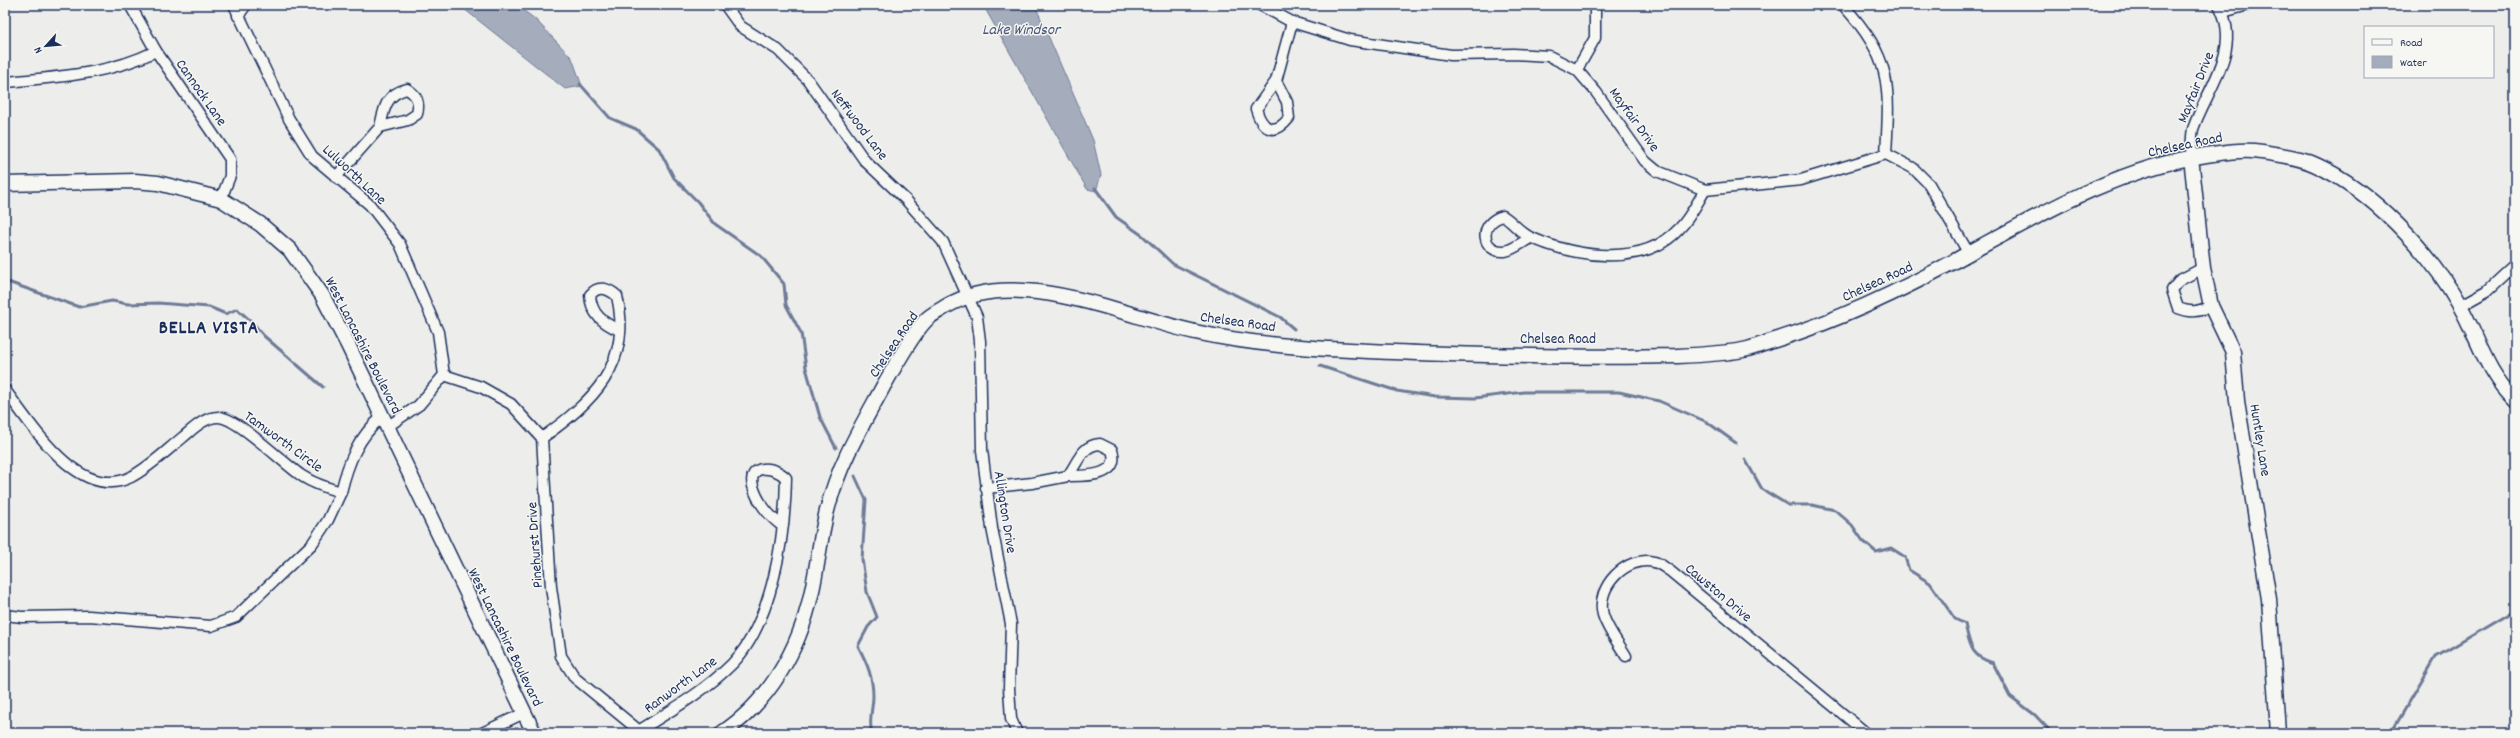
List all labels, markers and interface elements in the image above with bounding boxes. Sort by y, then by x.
water label: Lake Windsor [982,19,1062,42]
north arrow [26,26,66,66]
legend [2364,26,2494,78]
text: Road [2400,35,2422,52]
text: N [30,43,47,56]
street label: Mayfair Drive [2173,49,2221,127]
street label: Cannock Lane [169,55,232,131]
text: Water [2400,55,2427,72]
street label: Mayfair Drive [1602,83,1665,157]
street label: Neffwood Lane [824,85,893,166]
street label: Chelsea Road [2146,127,2225,165]
street label: Lulworth Lane [317,140,391,211]
street label: Chelsea Road [1839,257,1917,309]
street label: West Lancashire Boulevard [318,273,406,418]
street label: Chelsea Road [1199,307,1277,339]
street label: Chelsea Road [864,308,925,383]
district label: BELLA VISTA [159,316,259,343]
street label: Chelsea Road [1520,329,1596,351]
street label: Huntley Lane [2242,403,2276,478]
street label: Tamworth Circle [239,406,327,479]
street label: Allington Drive [987,470,1021,555]
street label: Pinehurst Drive [522,501,550,589]
street label: Cawston Drive [1679,559,1756,629]
street label: West Lancashire Boulevard [461,565,547,711]
street label: Ranworth Lane [640,651,723,720]

